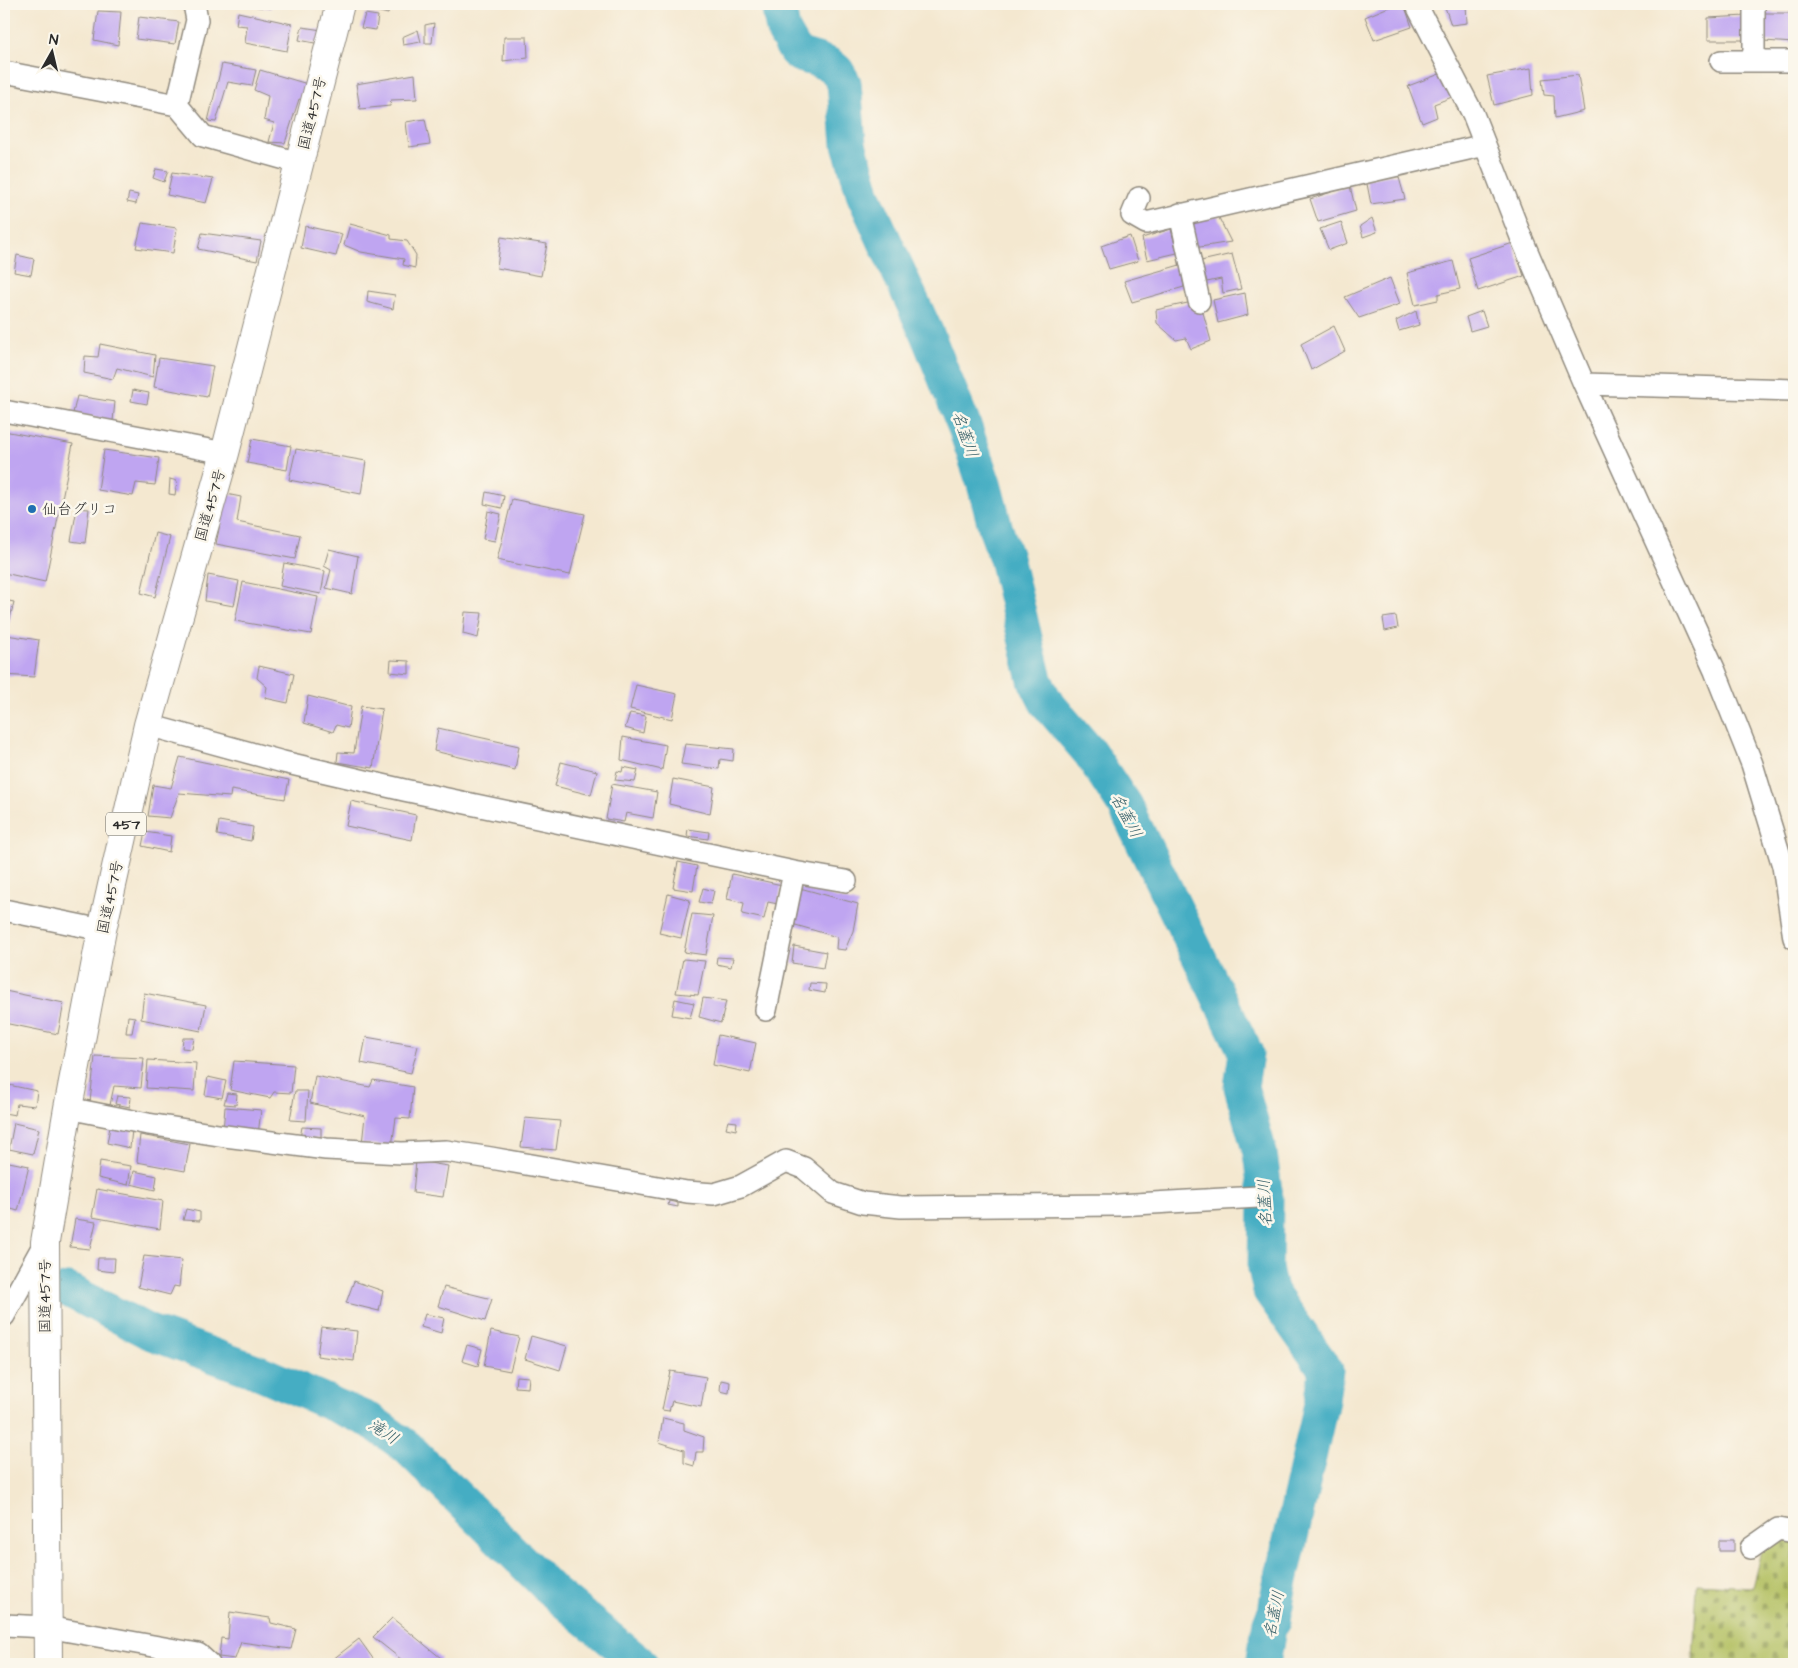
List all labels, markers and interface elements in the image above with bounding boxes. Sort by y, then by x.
north arrow [28,28,78,78]
text: N [48,30,60,51]
street label: 国道457号 [293,74,332,152]
water label: 名蓋川 [947,408,983,461]
street label: 国道457号 [190,466,231,544]
place label: 仙台グリコ [42,499,117,520]
marker: 仙台グリコ [26,503,38,515]
water label: 名蓋川 [1105,789,1147,842]
road number: 457 [106,812,146,836]
street label: 国道457号 [92,858,129,936]
water label: 名蓋川 [1253,1178,1277,1227]
street label: 国道457号 [35,1258,56,1334]
water label: 滝川 [364,1414,403,1450]
water label: 名蓋川 [1258,1588,1290,1640]

